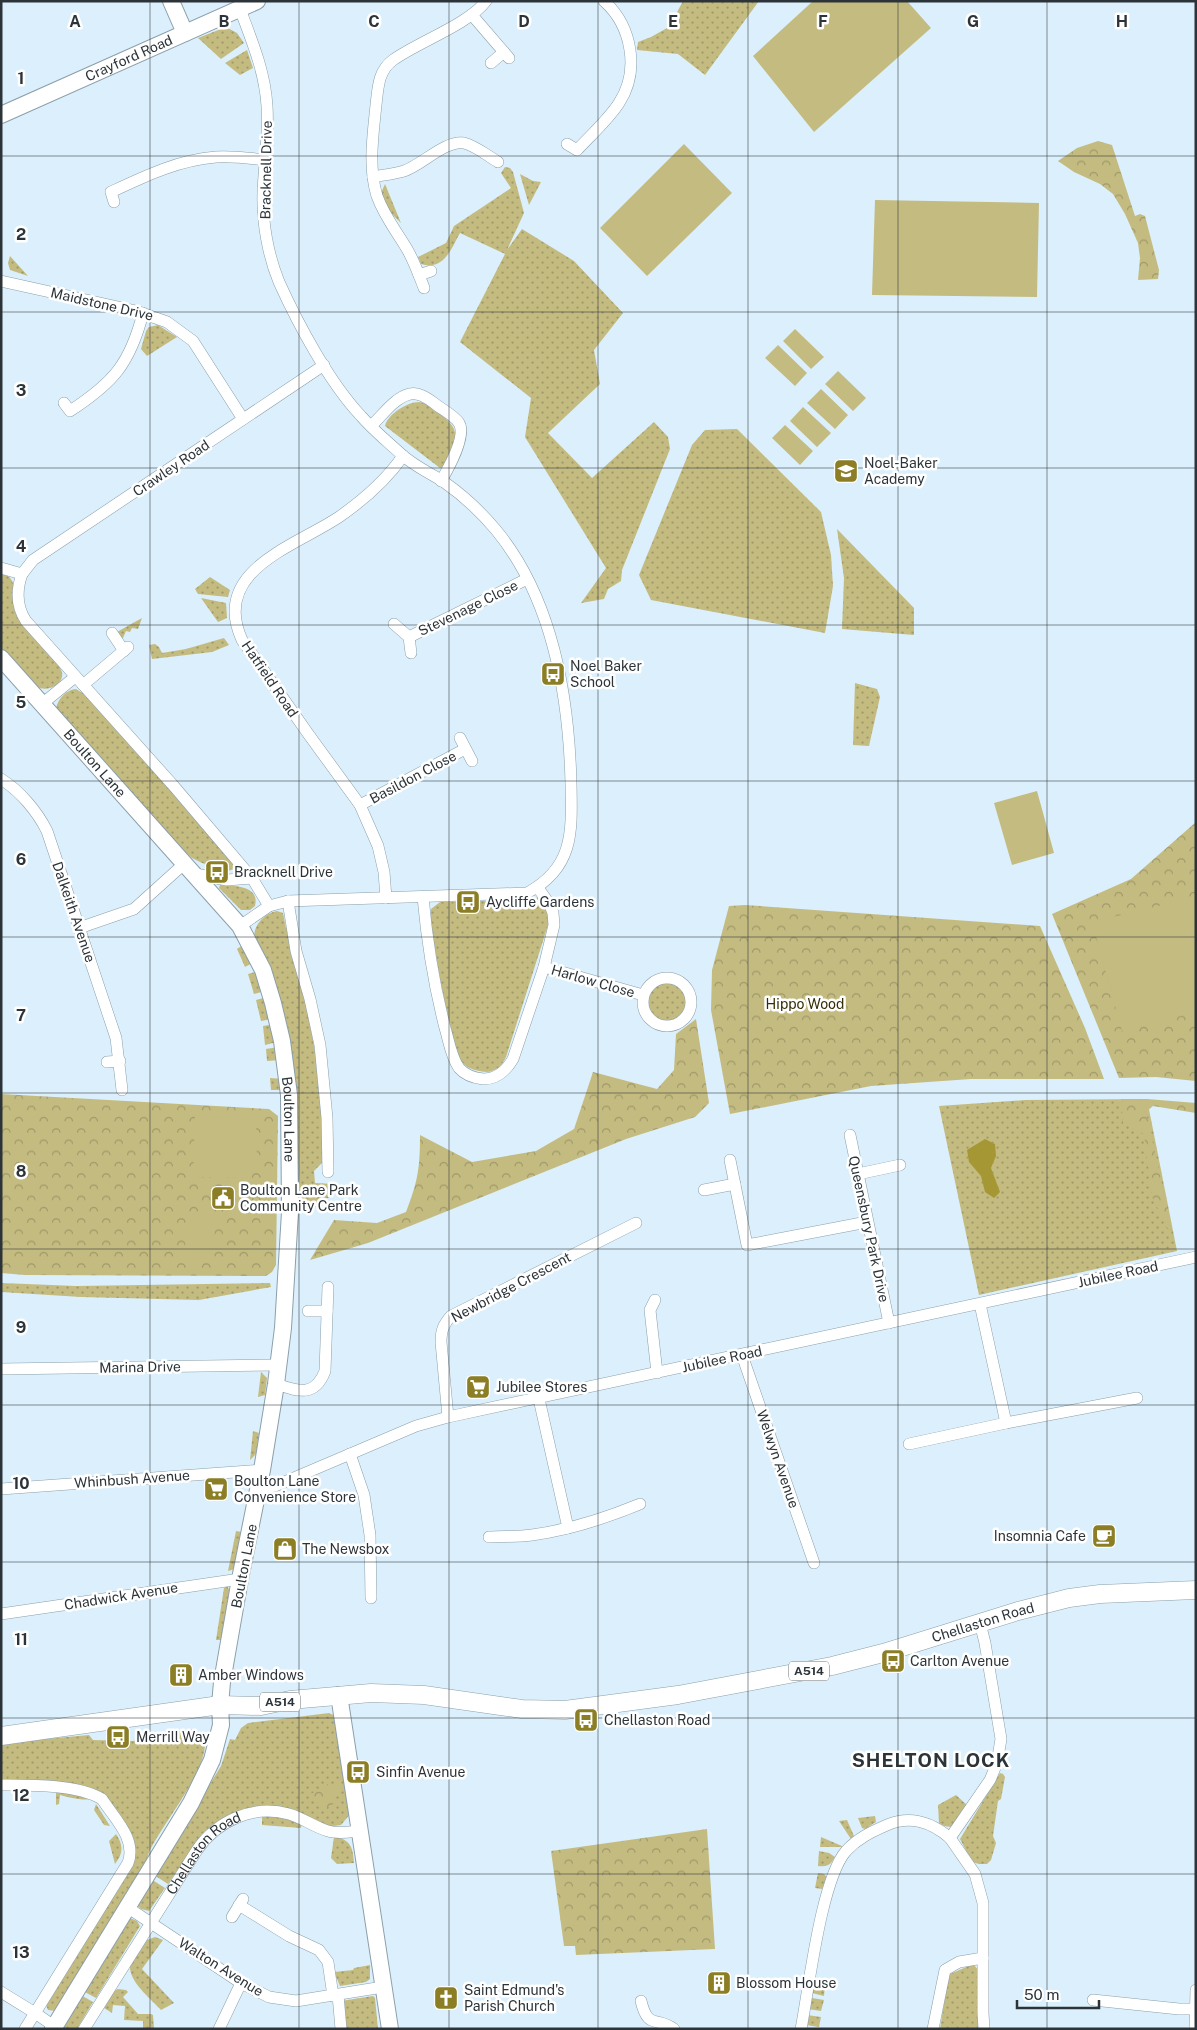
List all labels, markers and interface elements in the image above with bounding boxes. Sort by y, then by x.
text: A [69,12,81,31]
text: B [219,12,230,31]
text: C [368,12,380,31]
text: D [518,12,530,31]
text: E [668,12,678,31]
text: F [818,12,828,31]
text: G [967,12,979,31]
text: H [1116,12,1128,31]
street label: Crayford Road [83,32,175,84]
text: 1 [18,69,24,88]
street label: Bracknell Drive [257,120,275,220]
text: 2 [16,225,26,244]
street label: Maidstone Drive [49,284,155,324]
text: 3 [16,381,26,400]
street label: Crawley Road [130,436,212,500]
place label: Noel-Baker Academy [864,455,938,487]
school or university icon: Noel-Baker Academy [833,458,859,484]
text: 4 [16,537,27,556]
street label: Stevenage Close [416,577,521,639]
street label: Hatfield Road [239,638,301,720]
place label: Noel Baker School [570,658,642,690]
bus stop icon: Noel Baker School [540,661,566,687]
text: 5 [16,693,27,712]
street label: Boulton Lane [60,726,129,801]
street label: Basildon Close [367,747,459,807]
text: 6 [16,850,26,869]
street label: Dalkeith Avenue [49,859,99,965]
bus stop icon: Bracknell Drive [204,859,230,885]
place label: Bracknell Drive [234,864,333,880]
bus stop icon: Aycliffe Gardens [455,889,481,915]
place label: Aycliffe Gardens [486,894,594,910]
street label: Harlow Close [549,961,637,1001]
park label: Hippo Wood [766,996,844,1012]
text: 7 [16,1006,26,1025]
street label: Boulton Lane [279,1076,298,1162]
street label: Queensbury Park Drive [846,1154,892,1304]
text: 8 [16,1162,27,1181]
place label: Boulton Lane Park Community Centre [240,1182,362,1214]
public building icon: Boulton Lane Park Community Centre [210,1185,236,1211]
street label: Newbridge Crescent [448,1249,574,1325]
street label: Jubilee Road [1076,1258,1160,1290]
text: 9 [16,1318,26,1337]
street label: Jubilee Road [680,1343,764,1375]
street label: Marina Drive [99,1358,181,1376]
supermarket icon: Jubilee Stores [465,1374,491,1400]
place label: Jubilee Stores [496,1379,587,1395]
street label: Welwyn Avenue [754,1408,802,1510]
street label: Whinbush Avenue [74,1467,191,1491]
place label: Boulton Lane Convenience Store [234,1473,356,1505]
text: 10 [12,1474,30,1493]
supermarket icon: Boulton Lane Convenience Store [203,1476,229,1502]
street label: Boulton Lane [228,1522,260,1609]
cafe icon: Insomnia Cafe [1091,1523,1117,1549]
place label: Insomnia Cafe [994,1528,1086,1544]
shop icon: The Newsbox [272,1536,298,1562]
place label: The Newsbox [302,1541,390,1557]
street label: Chadwick Avenue [63,1579,179,1613]
street label: Chellaston Road [930,1599,1036,1645]
text: 11 [14,1630,28,1649]
bus stop icon: Carlton Avenue [880,1648,906,1674]
place label: Carlton Avenue [910,1653,1009,1669]
building icon: Amber Windows [168,1662,194,1688]
road number: A514 [789,1662,829,1680]
place label: Amber Windows [198,1667,304,1683]
road number: A514 [260,1692,300,1711]
bus stop icon: Chellaston Road [573,1707,599,1733]
place label: Chellaston Road [604,1712,710,1728]
bus stop icon: Merrill Way [105,1724,131,1750]
place label: Merrill Way [136,1729,210,1745]
district label: SHELTON LOCK [852,1749,1010,1771]
bus stop icon: Sinfin Avenue [345,1759,371,1785]
place label: Sinfin Avenue [376,1764,465,1780]
text: 12 [12,1786,30,1805]
street label: Chellaston Road [163,1809,243,1897]
street label: Walton Avenue [176,1935,266,1999]
text: 13 [12,1943,30,1962]
building icon: Blossom House [706,1970,732,1996]
place label: Blossom House [736,1975,836,1991]
scale bar [1017,1978,1100,2010]
place label: Saint Edmund's Parish Church [464,1982,564,2014]
church icon: Saint Edmund's Parish Church [433,1985,459,2011]
text: 50 m [1024,1986,1059,2003]

